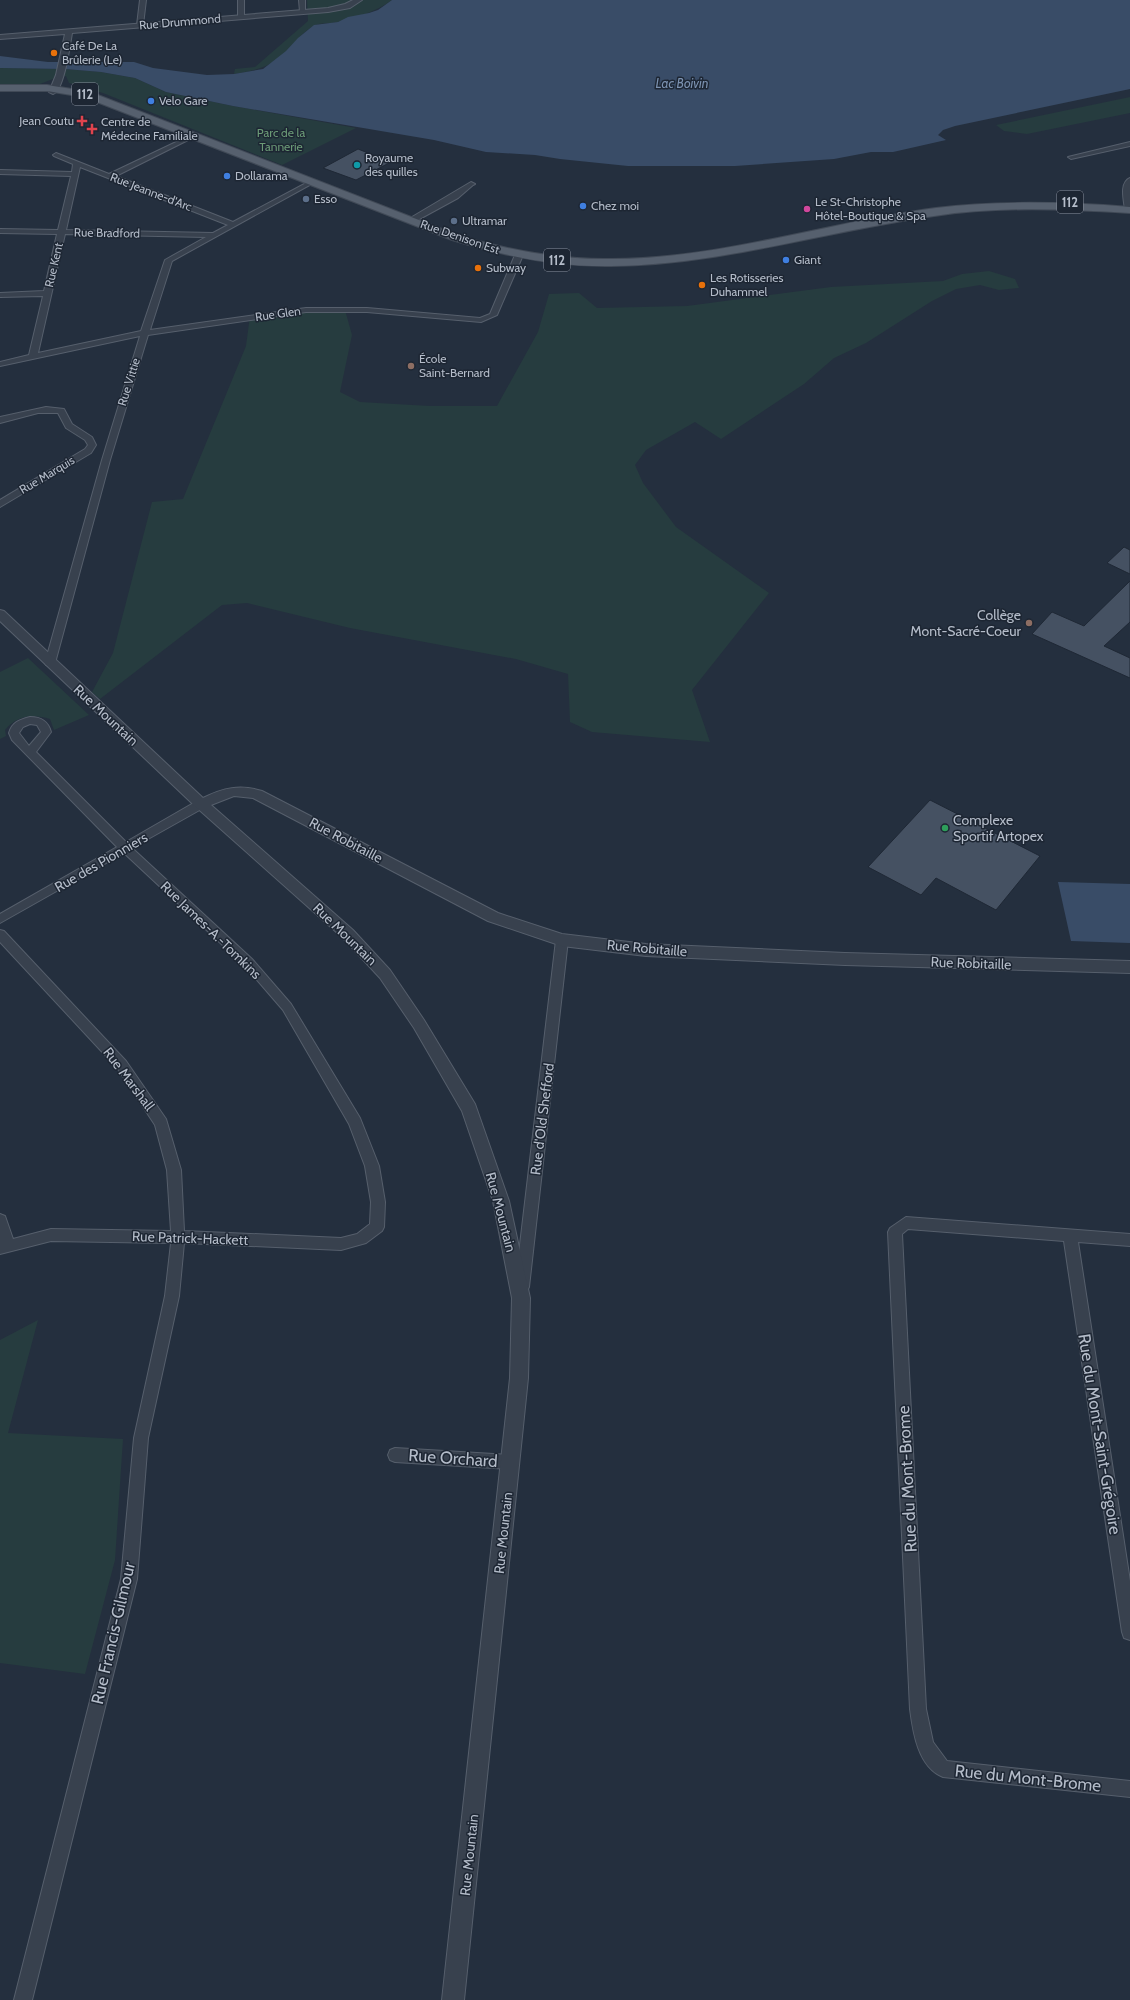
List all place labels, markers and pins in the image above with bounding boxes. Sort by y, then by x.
place label: Café De La Brûlerie (Le) [62,38,122,67]
marker: Café De La Brûlerie (Le) [49,48,59,58]
place label: Velo Gare [159,93,207,108]
marker: Velo Gare [146,96,156,106]
place label: Jean Coutu [18,113,74,128]
place label: Centre de Médecine Familiale [101,114,198,143]
marker: Jean Coutu [77,116,87,126]
marker: Centre de Médecine Familiale [86,123,98,135]
place label: Royaume des quilles [365,150,418,179]
marker: Royaume des quilles [352,160,362,170]
place label: Dollarama [235,168,288,183]
marker: Dollarama [222,171,232,181]
place label: Esso [314,191,338,206]
marker: Esso [301,194,311,204]
place label: Le St-Christophe Hôtel-Boutique & Spa [815,194,926,223]
place label: Chez moi [591,198,639,213]
marker: Chez moi [578,201,588,211]
marker: Le St-Christophe Hôtel-Boutique & Spa [802,204,812,214]
place label: Ultramar [462,213,507,228]
marker: Ultramar [449,216,459,226]
place label: Giant [794,252,821,267]
marker: Giant [781,255,791,265]
place label: Subway [486,260,526,275]
marker: Subway [473,263,483,273]
place label: Les Rotisseries Duhammel [710,270,783,299]
marker: Les Rotisseries Duhammel [697,280,707,290]
place label: École Saint-Bernard [419,351,490,380]
marker: École Saint-Bernard [406,361,416,371]
place label: Collège Mont-Sacré-Coeur [910,606,1022,640]
marker: Collège Mont-Sacré-Coeur [1024,618,1034,628]
place label: Complexe Sportif Artopex [953,811,1044,845]
marker: Complexe Sportif Artopex [940,823,950,833]

